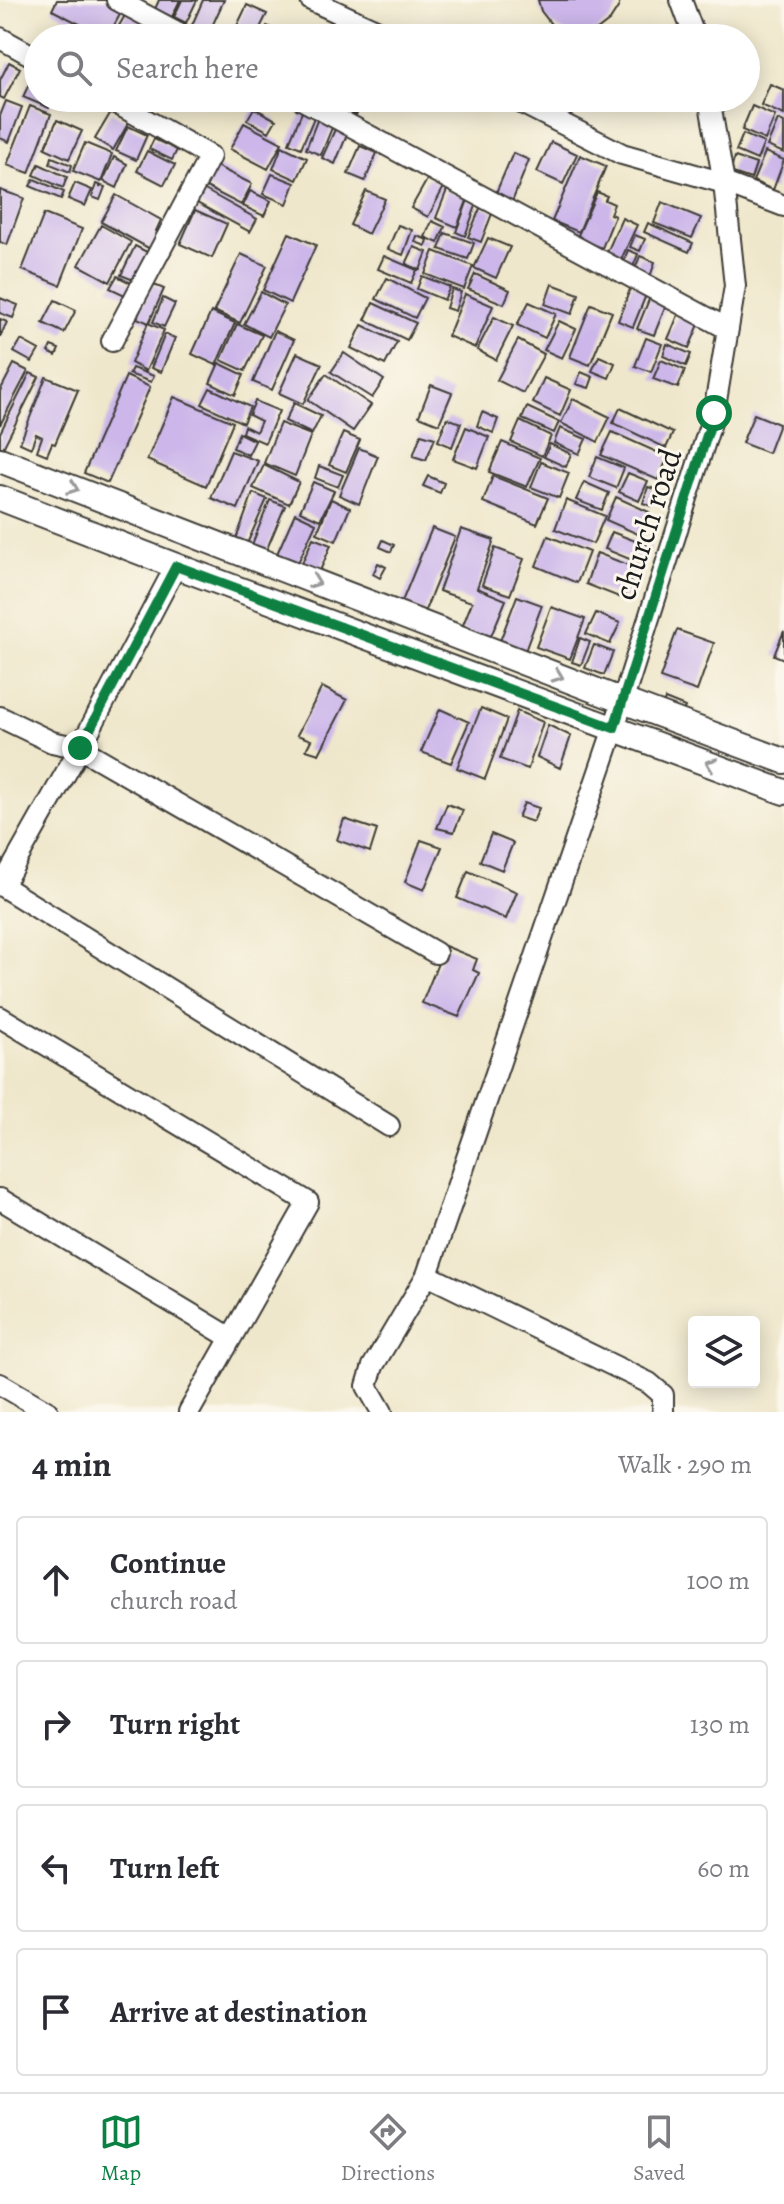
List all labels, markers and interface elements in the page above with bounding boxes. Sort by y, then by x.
search box [24,24,760,112]
icon: search [52,46,96,90]
text: Search here [116,48,259,88]
route start [696,395,732,431]
street label: church road [602,442,692,605]
one-way arrow [65,478,79,495]
one-way arrow [307,572,321,589]
one-way arrow [550,666,564,683]
route end [62,730,98,766]
one-way arrow [705,757,719,774]
map controls [688,1316,760,1388]
button: layers [688,1316,760,1388]
text: 4 min [32,1441,111,1488]
text: Walk · 290 m [618,1447,752,1482]
text: Continue [110,1543,226,1583]
icon: ahead [34,1558,78,1602]
text: 100 m [687,1563,750,1598]
text: church road [110,1583,237,1618]
icon: right [34,1702,78,1746]
text: Turn right [110,1704,240,1744]
text: 130 m [690,1707,750,1742]
icon: left [34,1846,78,1890]
text: Turn left [110,1848,219,1888]
text: 60 m [697,1851,750,1886]
icon: arrive [34,1990,78,2034]
text: Arrive at destination [110,1992,367,2032]
tab: Map [99,2110,143,2188]
tab: Directions [341,2110,435,2188]
tab: Saved [633,2110,685,2188]

